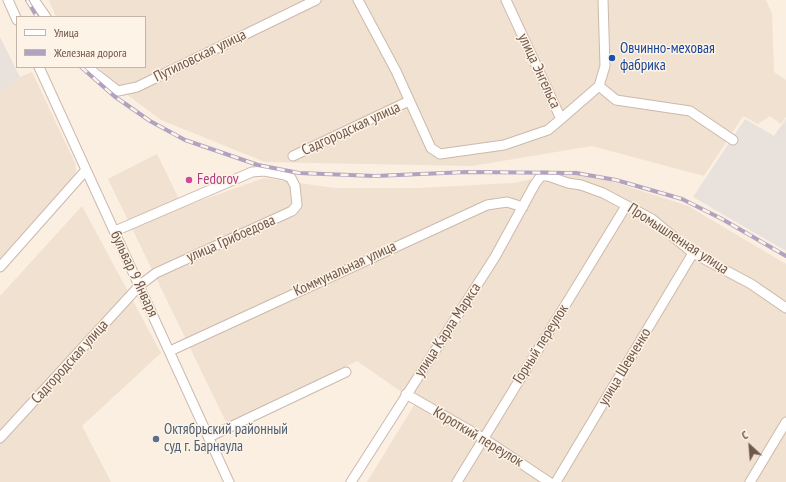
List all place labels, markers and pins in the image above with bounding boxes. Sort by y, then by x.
place label: Овчинно-меховая фабрика [620,40,715,75]
marker: Овчинно-меховая фабрика [607,53,617,63]
place label: Fedorov [197,171,239,189]
marker: Fedorov [184,175,194,185]
place label: Октябрьский районный суд г. Барнаула [164,421,288,456]
marker: Октябрьский районный суд г. Барнаула [151,434,161,444]

